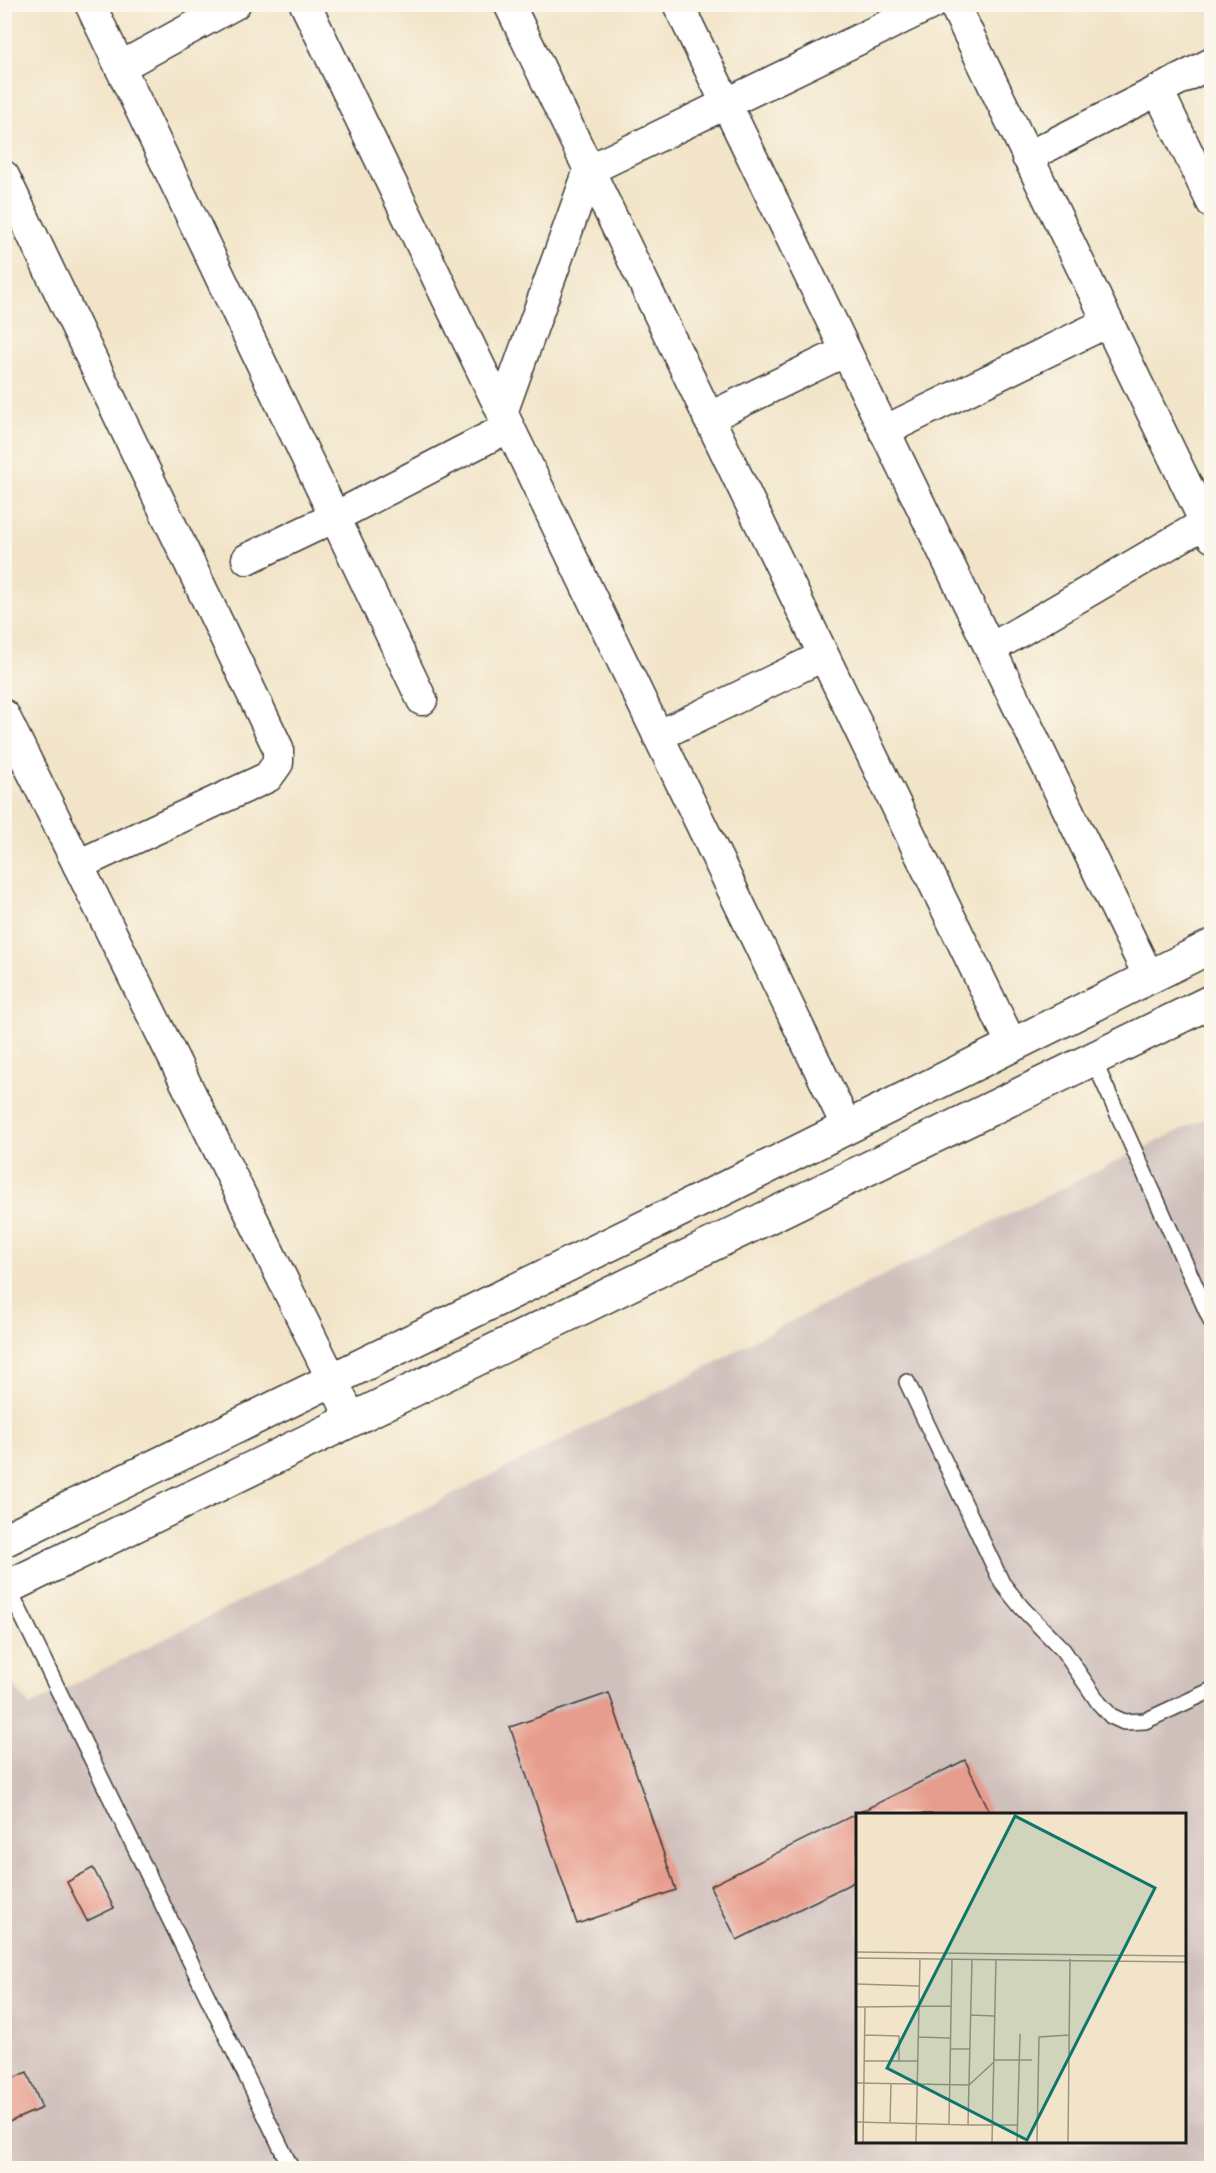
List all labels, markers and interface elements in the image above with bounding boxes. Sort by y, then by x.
inset map [856,1813,1186,2143]

